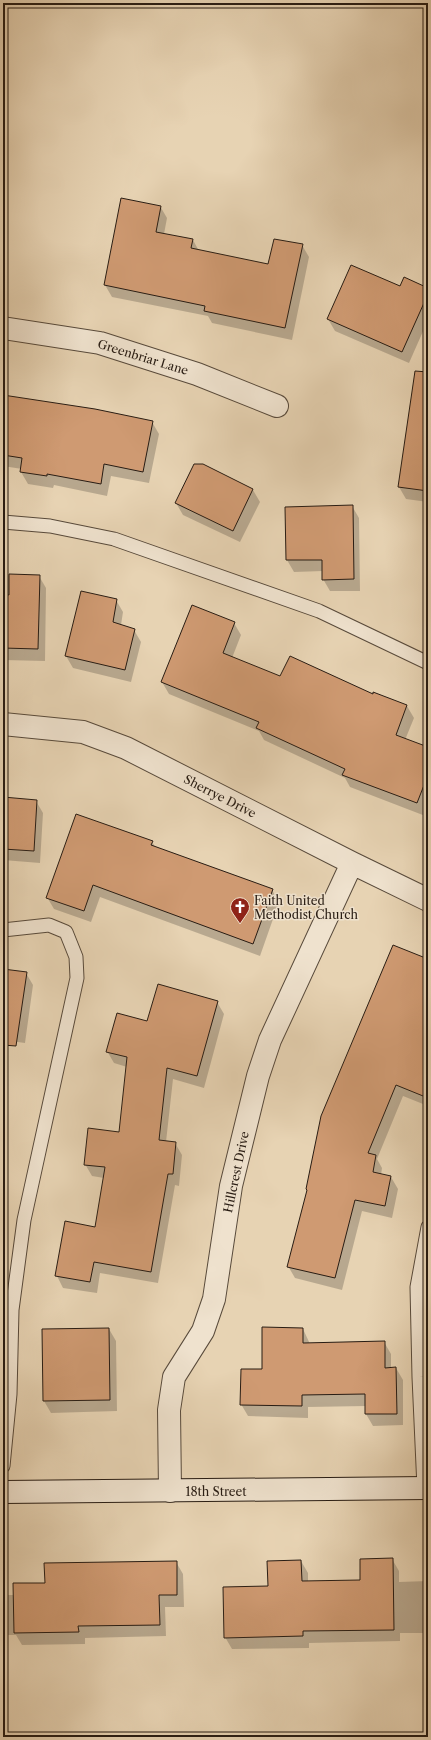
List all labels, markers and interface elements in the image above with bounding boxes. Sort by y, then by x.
street label: Greenbriar Lane [96,336,191,378]
street label: Sherrye Drive [181,771,259,821]
place label: Faith United Methodist Church [254,893,359,922]
church icon: Faith United Methodist Church [229,896,251,924]
street label: Hillcrest Drive [220,1130,252,1214]
street label: 18th Street [185,1484,247,1499]

